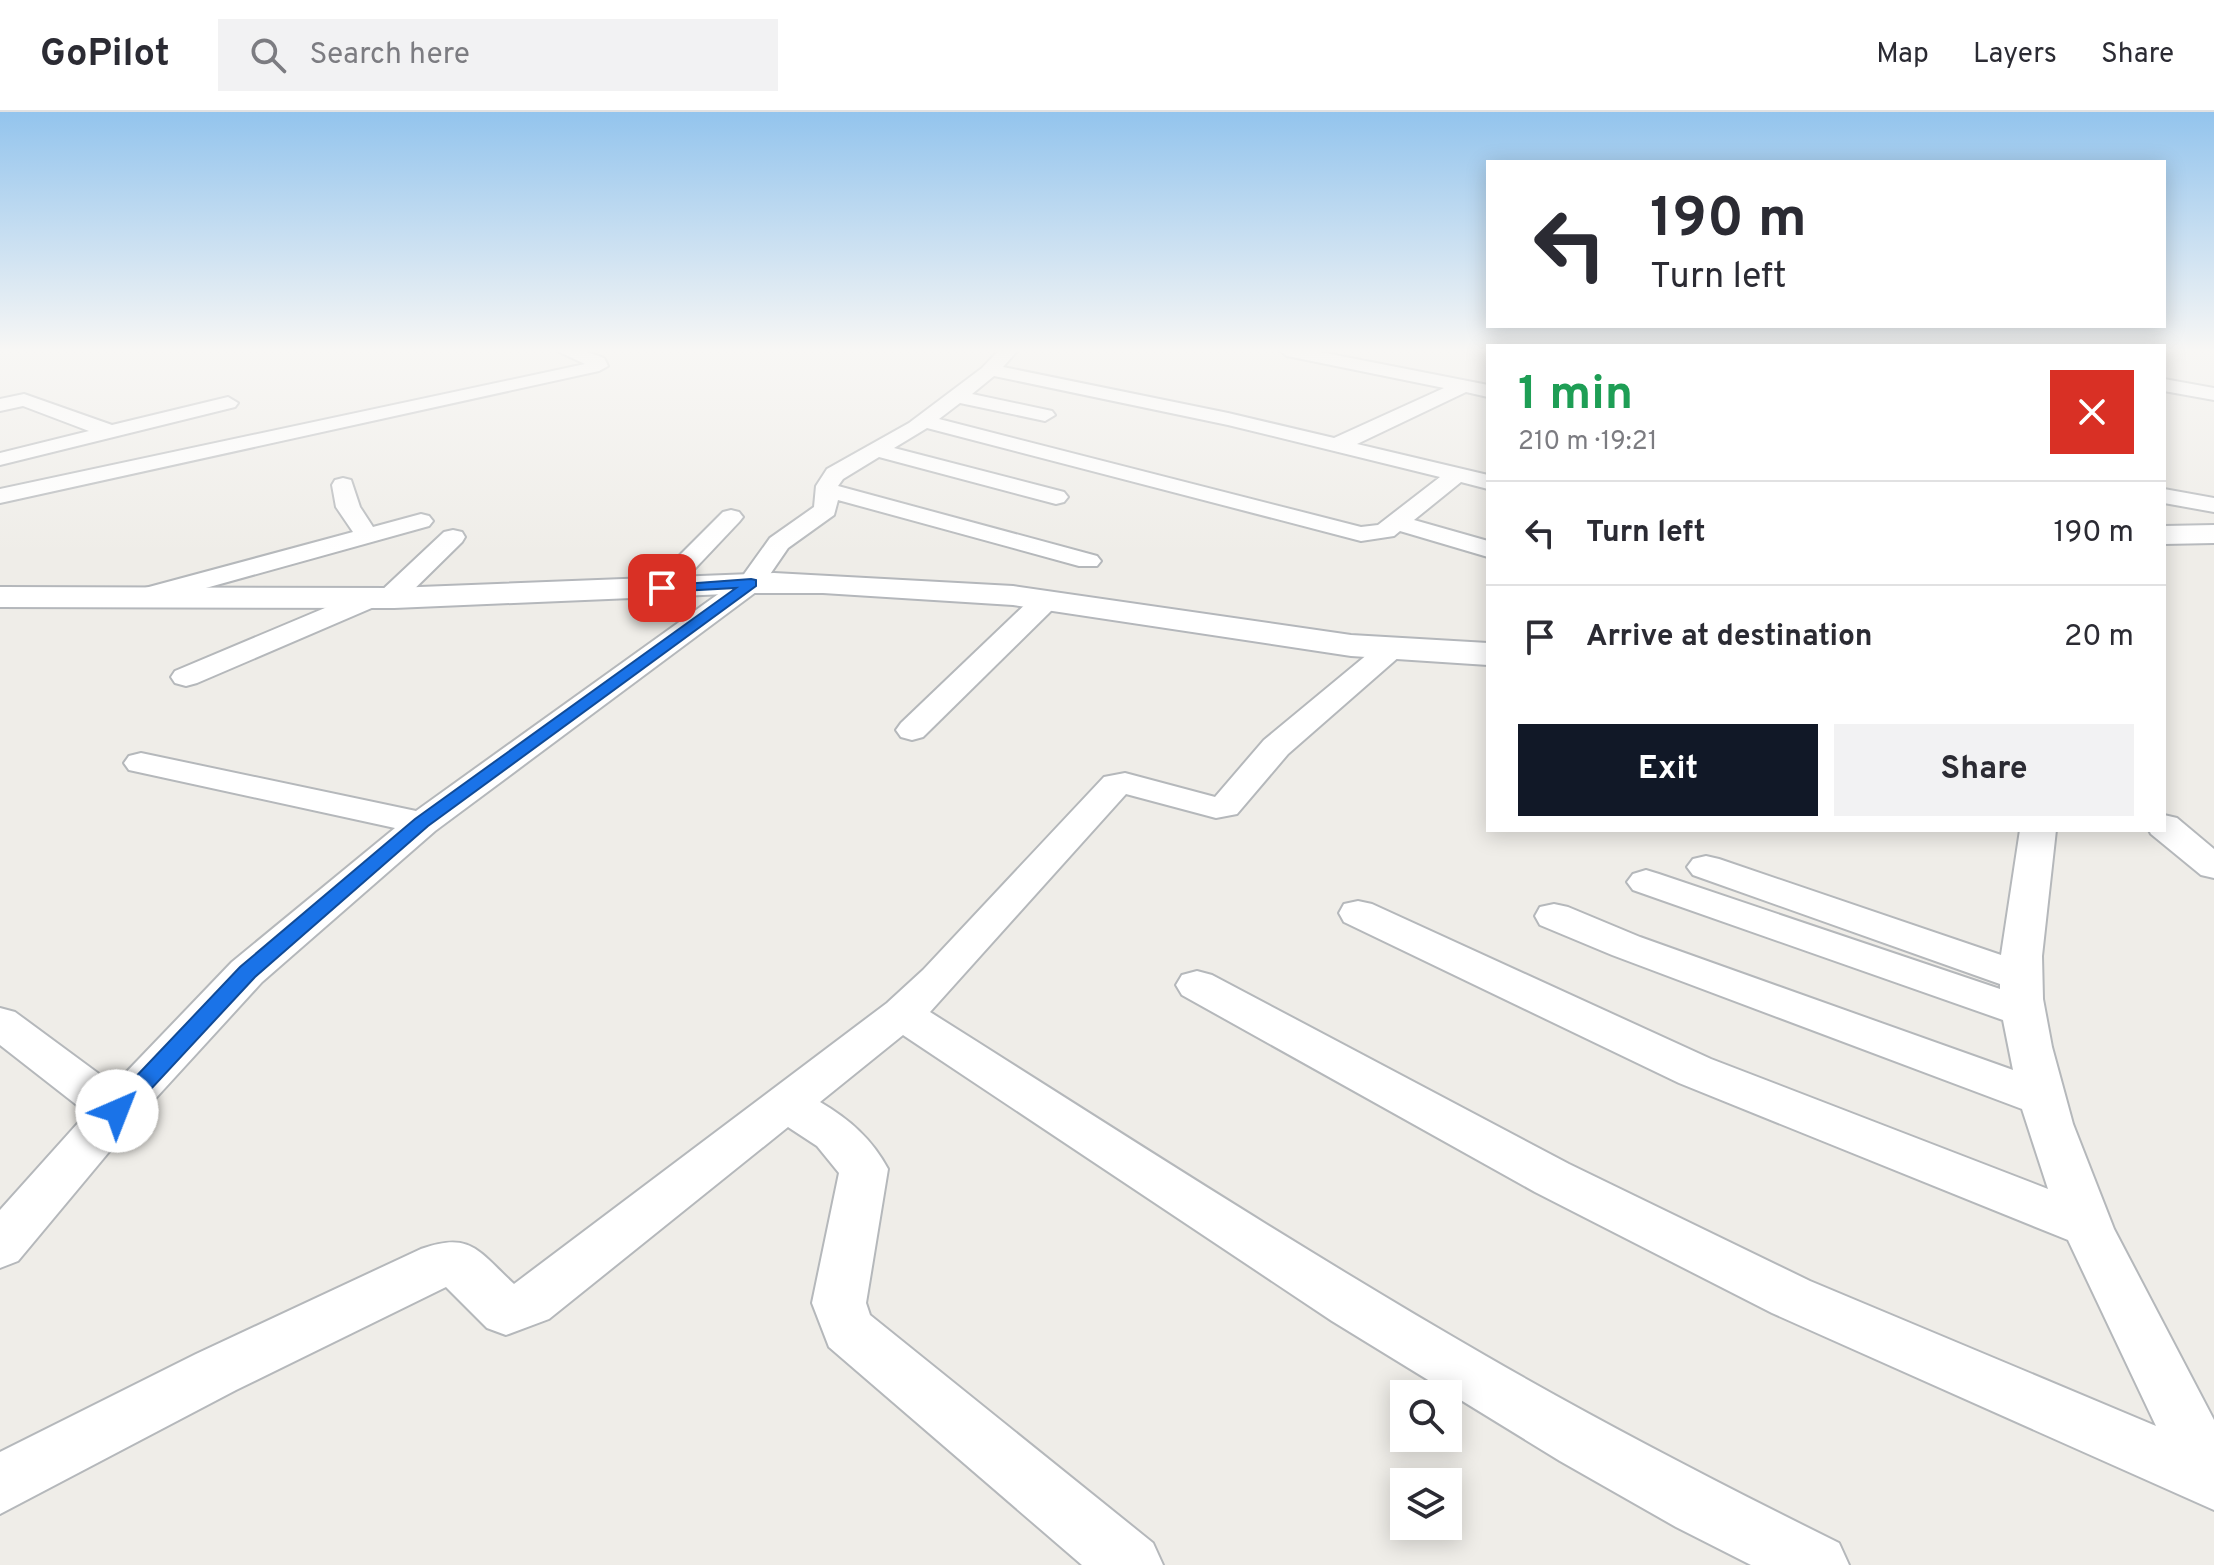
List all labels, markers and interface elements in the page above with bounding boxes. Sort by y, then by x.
search box [218,19,778,91]
text: GoPilot [40,31,170,80]
icon: search [246,33,290,77]
text: Search here [310,37,470,74]
text: Map [1876,37,1929,73]
text: Layers [1973,37,2057,73]
text: Share [2101,37,2174,73]
text: 190 m [1650,186,1807,256]
icon: left [1518,192,1622,296]
text: Turn left [1650,255,1787,301]
text: 1 min [1518,366,1633,426]
button: close [2050,370,2134,454]
text: 210 m · 19:21 [1518,426,1657,459]
icon: left [1518,511,1562,555]
text: Turn left [1586,515,1706,552]
text: 190 m [2053,515,2134,552]
pin [628,554,696,622]
icon: arrive [640,566,684,610]
icon: arrive [1518,615,1562,659]
text: Arrive at destination [1586,619,1872,656]
text: 20 m [2064,619,2134,656]
button: Exit [1518,724,1818,816]
button: Share [1834,724,2134,816]
position arrow [75,1069,159,1153]
map controls [1390,1380,1462,1540]
button: search [1390,1380,1462,1452]
button: layers [1390,1468,1462,1540]

